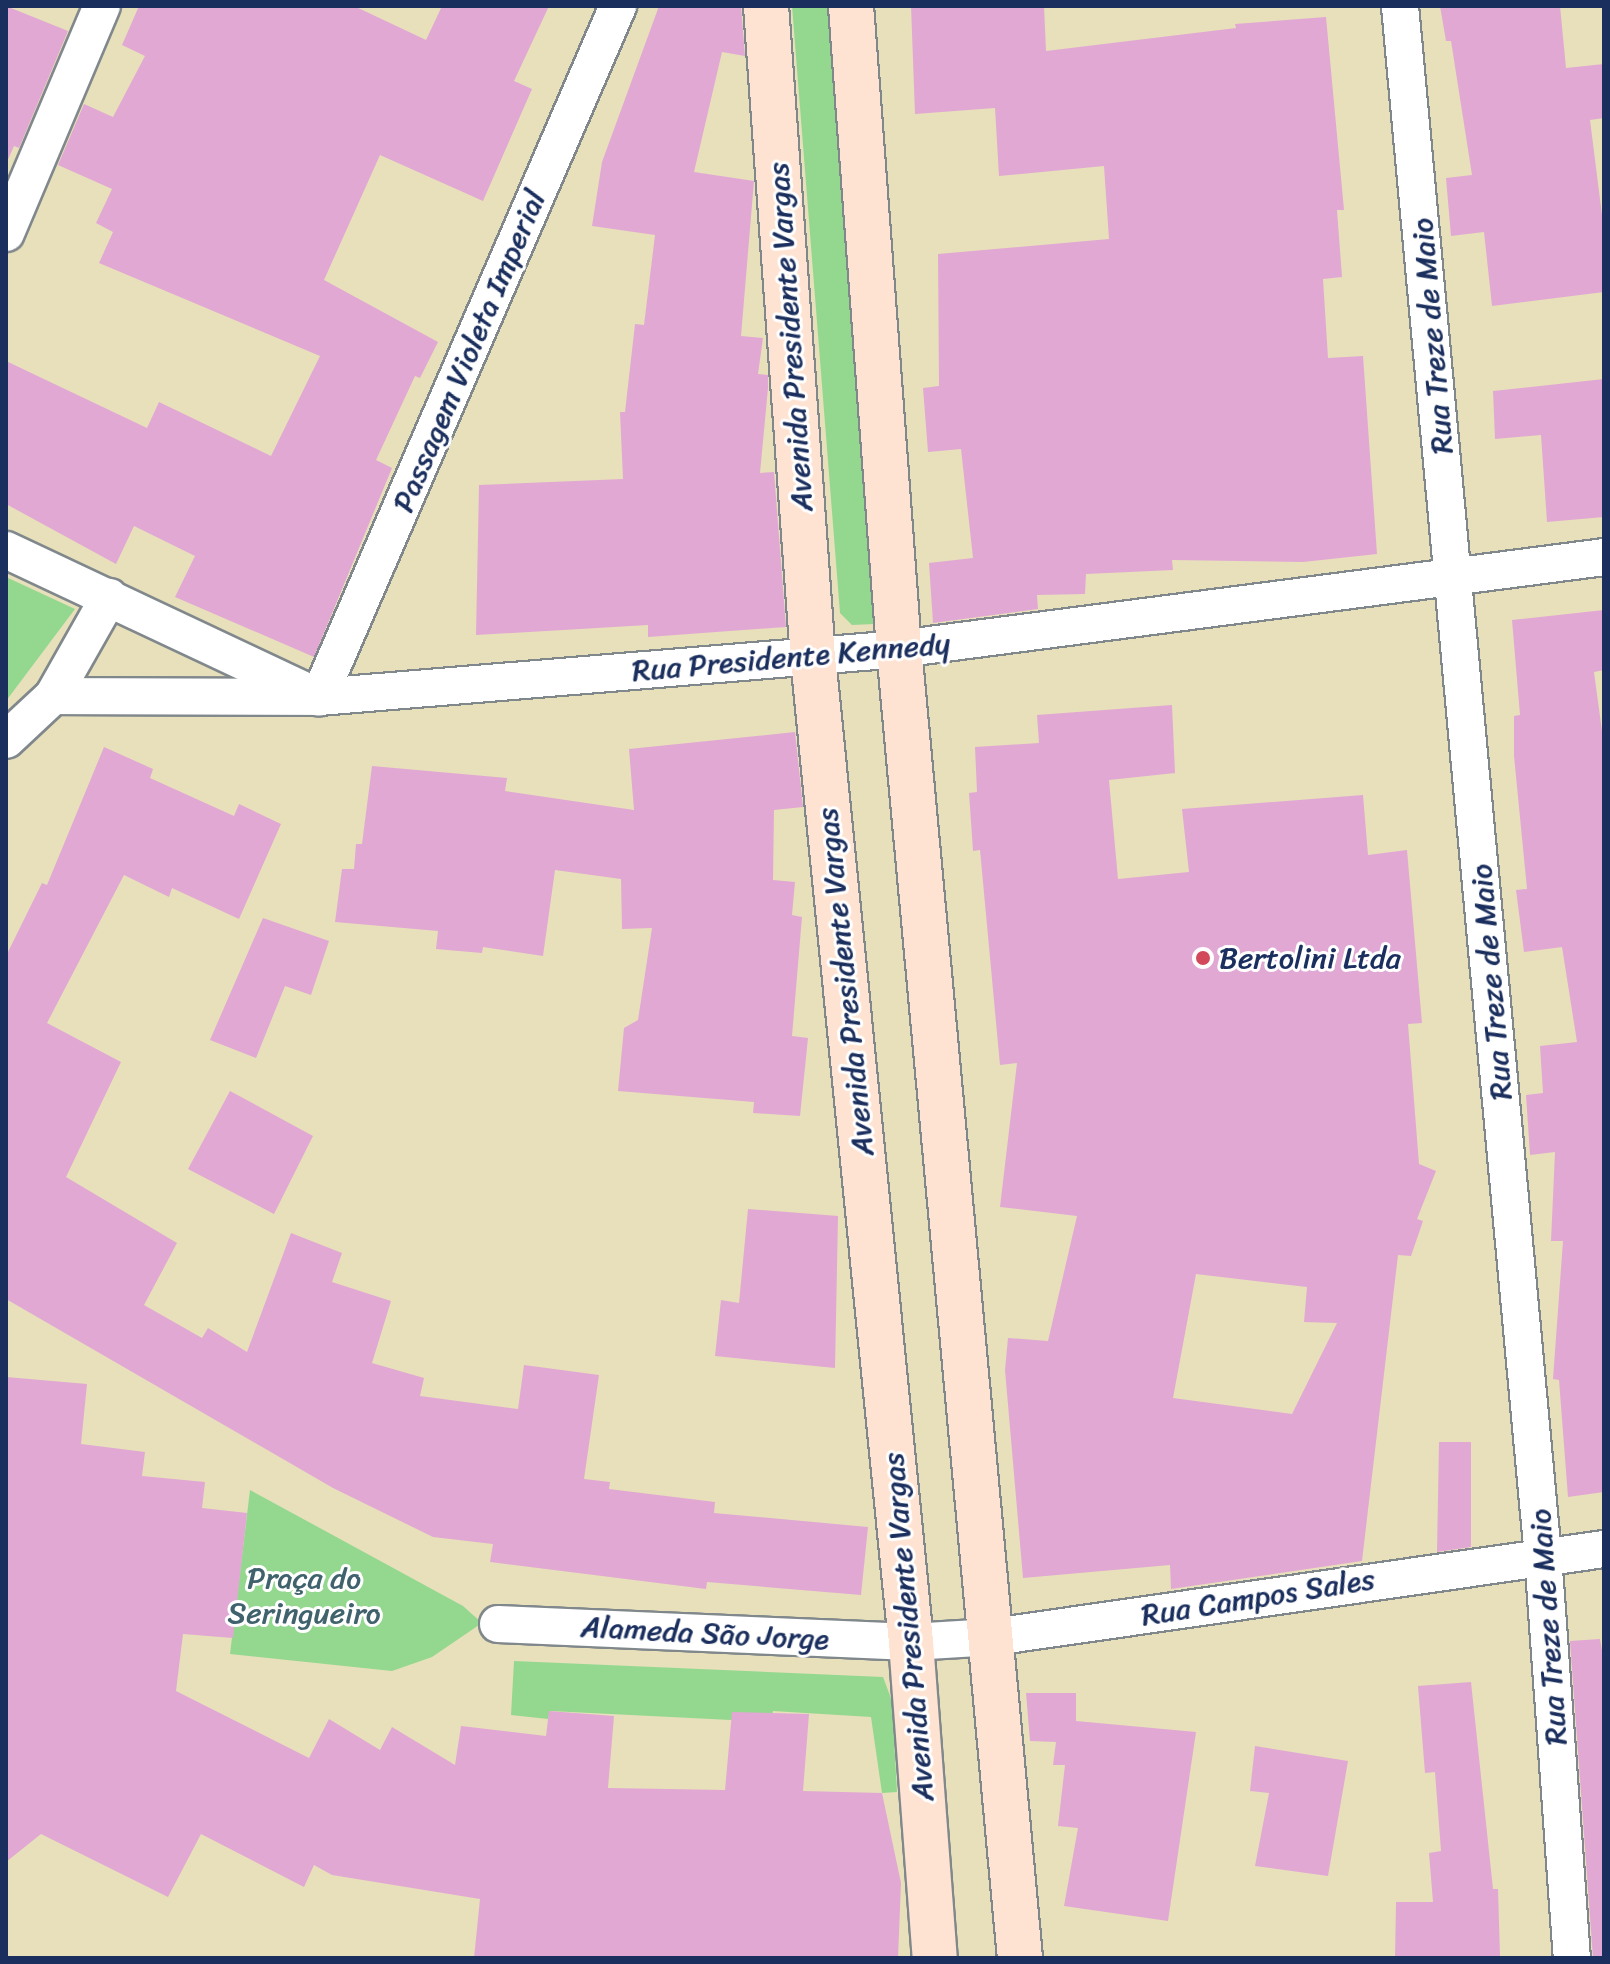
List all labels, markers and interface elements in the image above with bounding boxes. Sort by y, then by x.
street label: Avenida Presidente Vargas [760,162,820,512]
street label: Passagem Violeta Imperial [385,184,553,518]
street label: Rua Treze de Maio [1404,216,1460,456]
street label: Rua Presidente Kennedy [630,625,952,689]
street label: Avenida Presidente Vargas [809,807,881,1157]
street label: Rua Treze de Maio [1463,862,1519,1102]
place label: Bertolini Ltda [1219,940,1401,976]
marker: Bertolini Ltda [1194,949,1212,967]
street label: Avenida Presidente Vargas [875,1452,941,1802]
street label: Rua Treze de Maio [1522,1507,1574,1747]
park label: Praça do Seringueiro [227,1560,381,1630]
street label: Rua Campos Sales [1138,1561,1378,1633]
street label: Alameda São Jorge [579,1608,831,1658]

